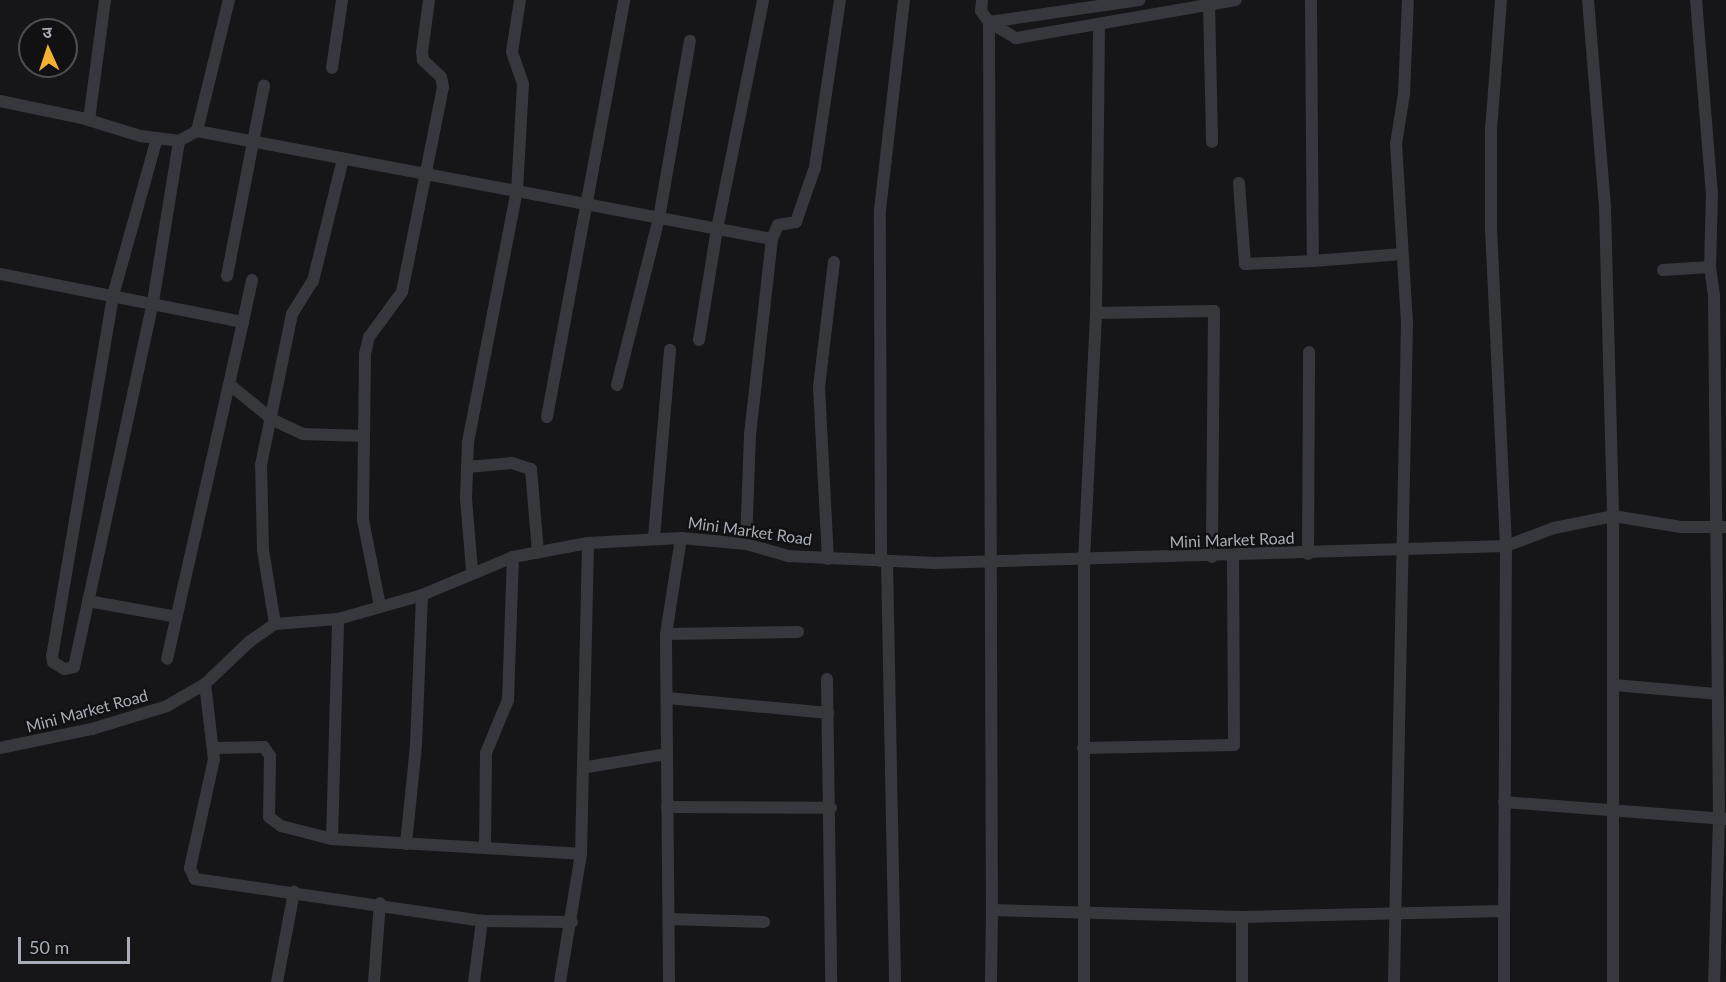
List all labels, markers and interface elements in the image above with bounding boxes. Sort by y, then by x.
north arrow [18,18,78,78]
text: उ [42,22,52,41]
street label: Mini Market Road [687,513,813,549]
street label: Mini Market Road [1169,528,1295,552]
street label: Mini Market Road [24,686,150,736]
scale bar [21,925,134,963]
text: 50 m [29,936,69,958]

